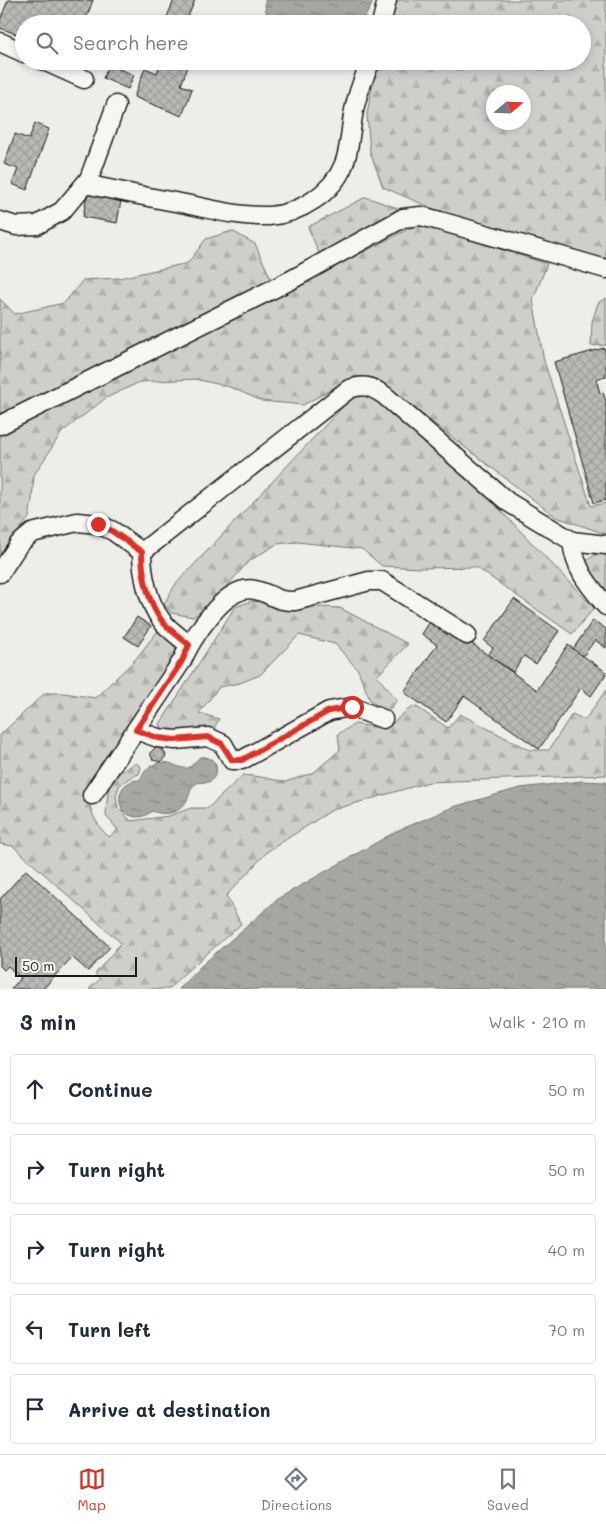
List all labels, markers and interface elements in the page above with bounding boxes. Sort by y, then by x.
search box [15,15,591,70]
icon: search [33,29,61,57]
text: Search here [73,30,189,55]
north arrow [486,85,531,130]
route end [87,513,110,536]
route start [341,696,364,719]
scale bar [15,954,138,977]
text: 50 m [22,956,54,975]
text: 3 min [20,1008,76,1035]
text: Walk · 210 m [488,1011,586,1032]
icon: ahead [21,1075,49,1103]
text: Continue [68,1077,153,1102]
text: 50 m [548,1079,585,1100]
icon: right [21,1155,49,1183]
text: Turn right [68,1157,165,1182]
text: 50 m [548,1159,585,1180]
icon: right [21,1235,49,1263]
text: Turn right [68,1237,165,1262]
text: 40 m [548,1239,585,1260]
icon: left [21,1315,49,1343]
text: Turn left [68,1317,151,1342]
text: 70 m [548,1319,585,1340]
icon: arrive [21,1395,49,1423]
text: Arrive at destination [68,1397,271,1422]
tab: Map [77,1465,106,1514]
tab: Directions [261,1465,332,1514]
tab: Saved [487,1465,529,1514]

